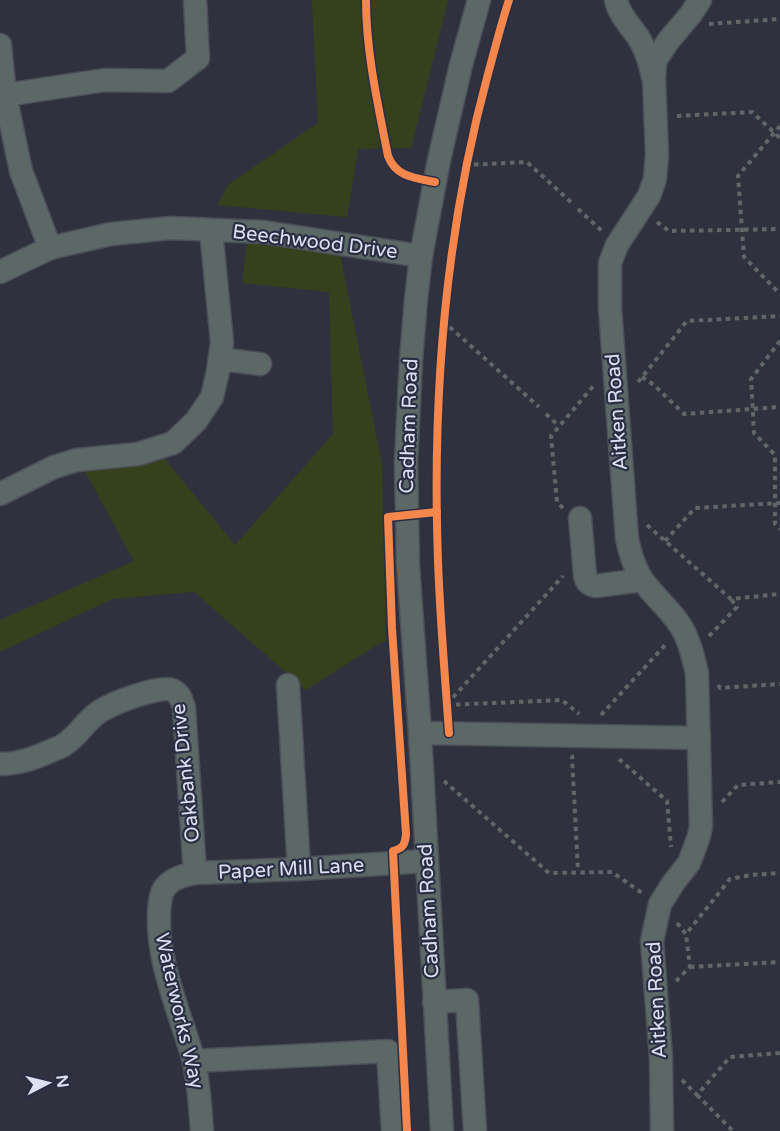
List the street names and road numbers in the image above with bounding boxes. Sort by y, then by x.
street label: Beechwood Drive [231,220,399,264]
street label: Aitken Road [601,353,633,471]
street label: Cadham Road [395,358,423,494]
street label: Oakbank Drive [167,702,205,844]
street label: Cadham Road [413,843,445,979]
street label: Paper Mill Lane [217,853,365,885]
street label: Waterworks Way [149,931,209,1092]
street label: Aitken Road [642,941,672,1059]

